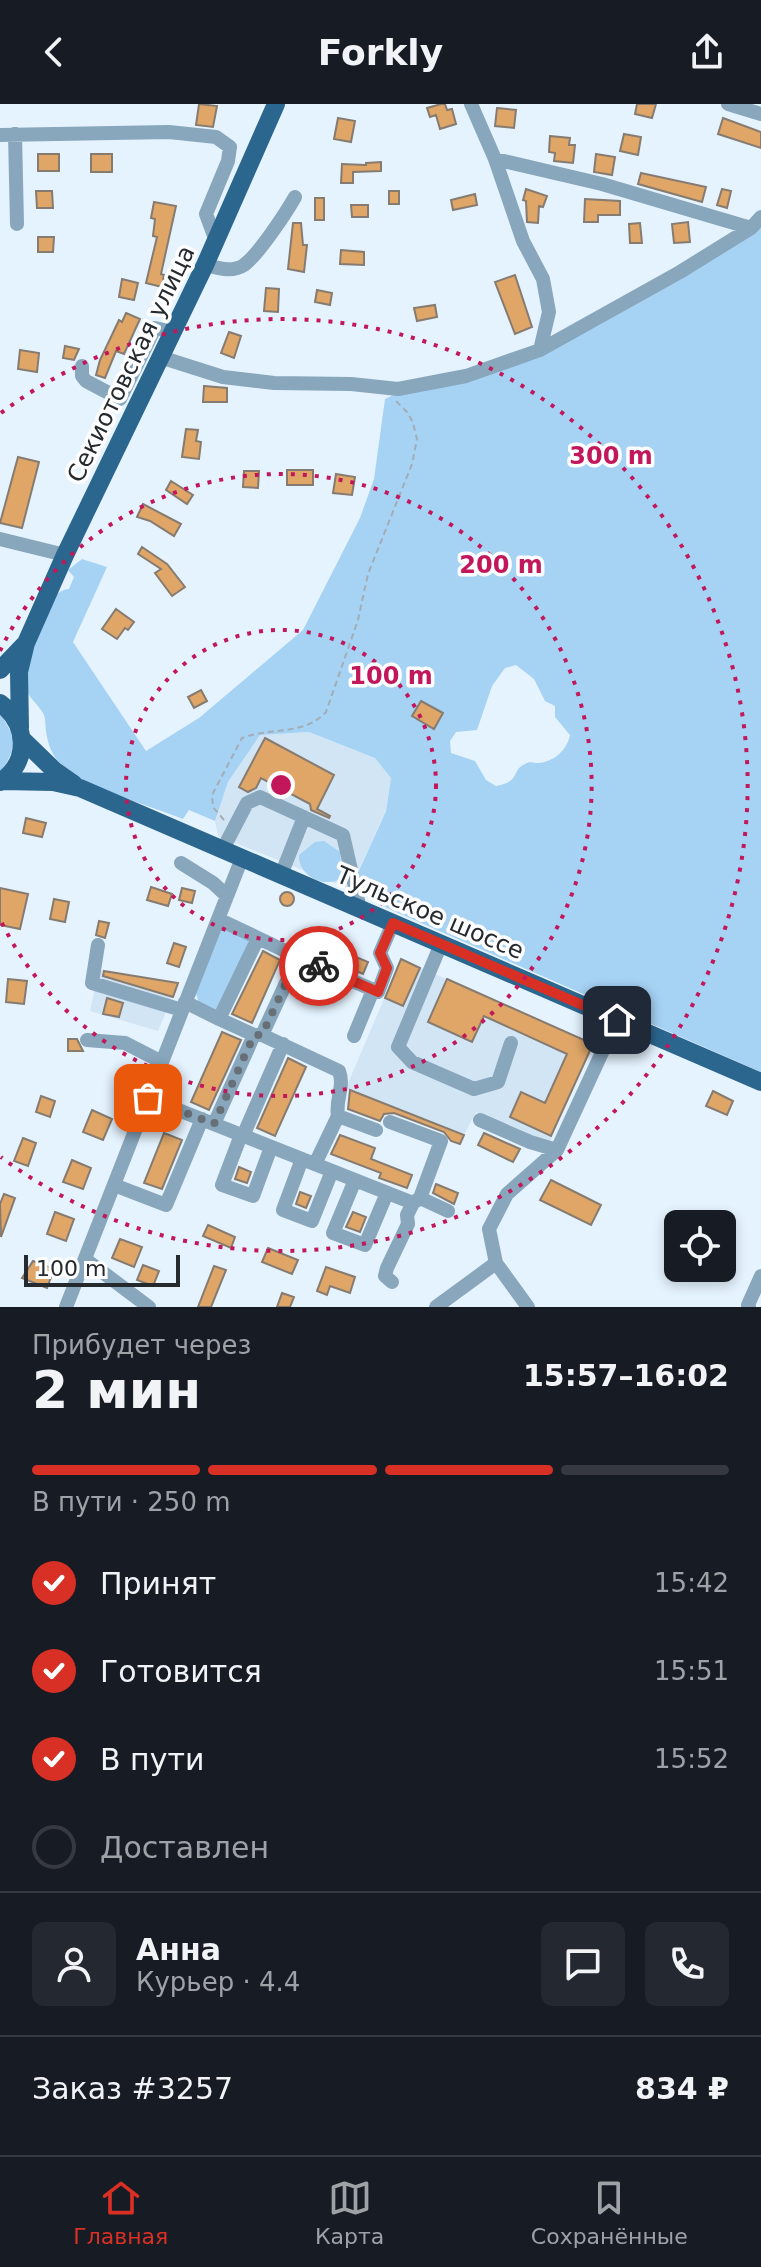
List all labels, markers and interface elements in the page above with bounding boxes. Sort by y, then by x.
icon: back [32,30,76,74]
icon: share [685,30,729,74]
text: Forkly [318,32,443,73]
street label: Секиотовская улица [61,241,201,487]
text: 300 m [569,442,653,470]
text: 200 m [459,551,543,579]
text: 100 m [349,662,433,690]
centre of rings [267,771,295,799]
street label: Тульское шоссе [331,860,528,965]
courier [279,926,359,1006]
icon: bike [297,944,341,988]
pin [583,986,651,1054]
icon: home [595,998,639,1042]
pin [114,1064,182,1132]
icon: bag [126,1076,170,1120]
map controls [664,1210,736,1282]
button: locate [664,1210,736,1282]
scale bar [24,1251,180,1287]
text: 100 m [36,1256,106,1281]
text: Прибудет через [32,1330,251,1360]
text: 15:57–16:02 [523,1358,729,1393]
text: 2 мин [32,1360,201,1420]
text: В пути · 250 m [32,1487,231,1517]
icon: check [32,1561,76,1605]
text: Принят [100,1566,216,1601]
text: 15:42 [654,1568,729,1598]
icon: check [32,1649,76,1693]
text: Готовится [100,1654,262,1689]
text: 15:51 [654,1656,729,1686]
icon: check [32,1737,76,1781]
text: В пути [100,1742,204,1777]
text: 15:52 [654,1744,729,1774]
text: Доставлен [100,1830,269,1865]
button: person [32,1922,116,2006]
button: chat [541,1922,625,2006]
button: phone [645,1922,729,2006]
text: Анна [136,1932,221,1967]
text: Курьер · 4.4 [136,1967,300,1997]
text: Заказ #3257 [32,2071,233,2106]
text: 834 ₽ [635,2071,729,2106]
tab: Главная [73,2176,168,2249]
tab: Карта [315,2176,384,2249]
tab: Сохранённые [531,2176,688,2249]

